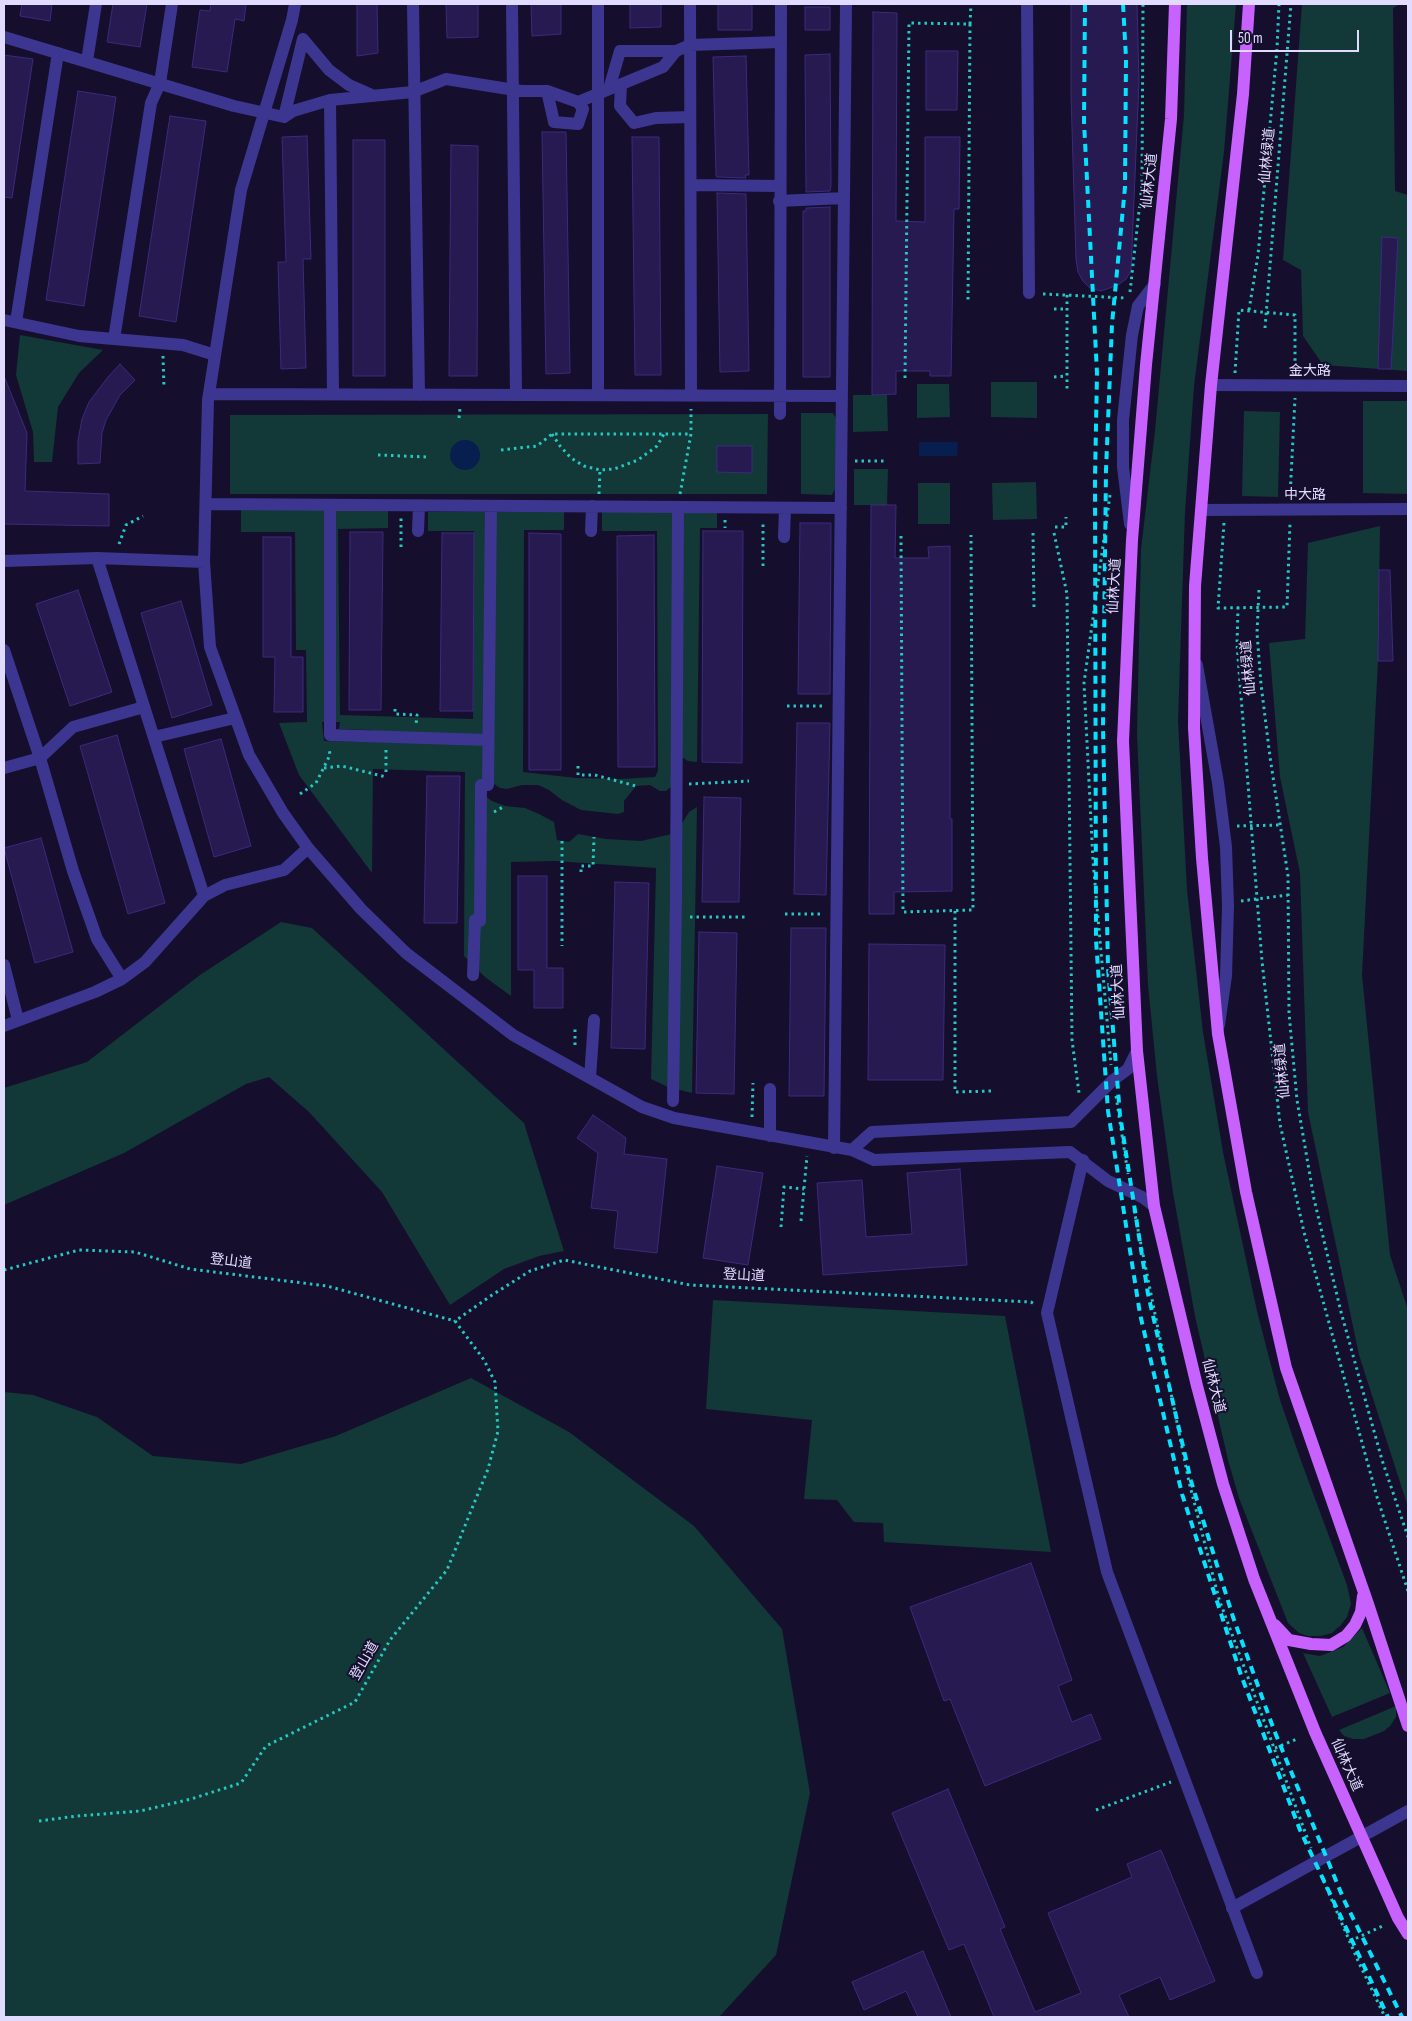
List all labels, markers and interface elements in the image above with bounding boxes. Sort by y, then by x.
scale bar [1232,20,1361,52]
text: 50 m [1238,29,1263,48]
street label: 仙林绿道 [1257,127,1279,185]
street label: 仙林大道 [1139,152,1161,210]
street label: 金大路 [1289,363,1331,379]
street label: 中大路 [1284,487,1326,503]
street label: 仙林大道 [1105,558,1125,614]
street label: 仙林绿道 [1238,639,1260,697]
street label: 仙林大道 [1109,964,1129,1020]
street label: 仙林绿道 [1272,1042,1294,1100]
street label: 登山道 [209,1251,253,1273]
street label: 登山道 [723,1267,765,1285]
street label: 仙林大道 [1198,1357,1228,1415]
street label: 登山道 [347,1639,383,1683]
street label: 仙林大道 [1327,1736,1365,1794]

